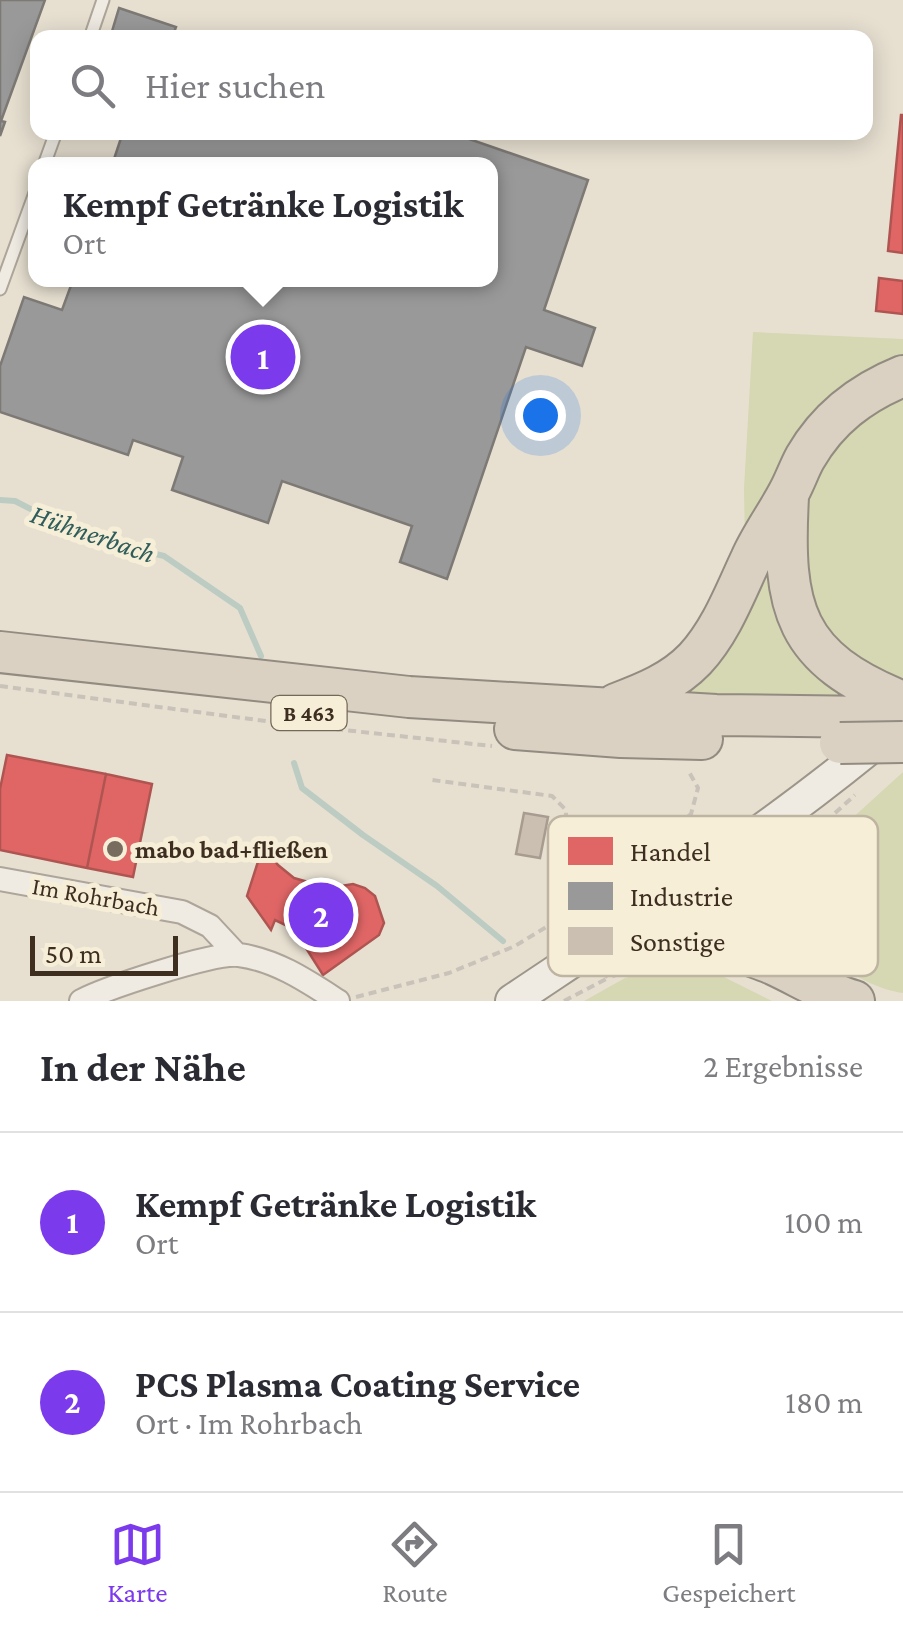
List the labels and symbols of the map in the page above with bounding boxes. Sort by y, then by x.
pin: 1 [230,320,296,394]
your location [515,390,566,441]
water label: Hühnerbach [27,498,159,569]
road number: B 463 [272,696,346,730]
legend [548,816,878,976]
place label: mabo bad+fließen [135,836,328,863]
text: Handel [630,836,711,867]
marker: mabo bad+fließen [104,838,126,860]
street label: Im Rohrbach [30,872,162,921]
pin: 2 [288,878,354,952]
text: Industrie [630,881,733,912]
text: Sonstige [630,926,725,957]
scale bar [30,931,178,976]

